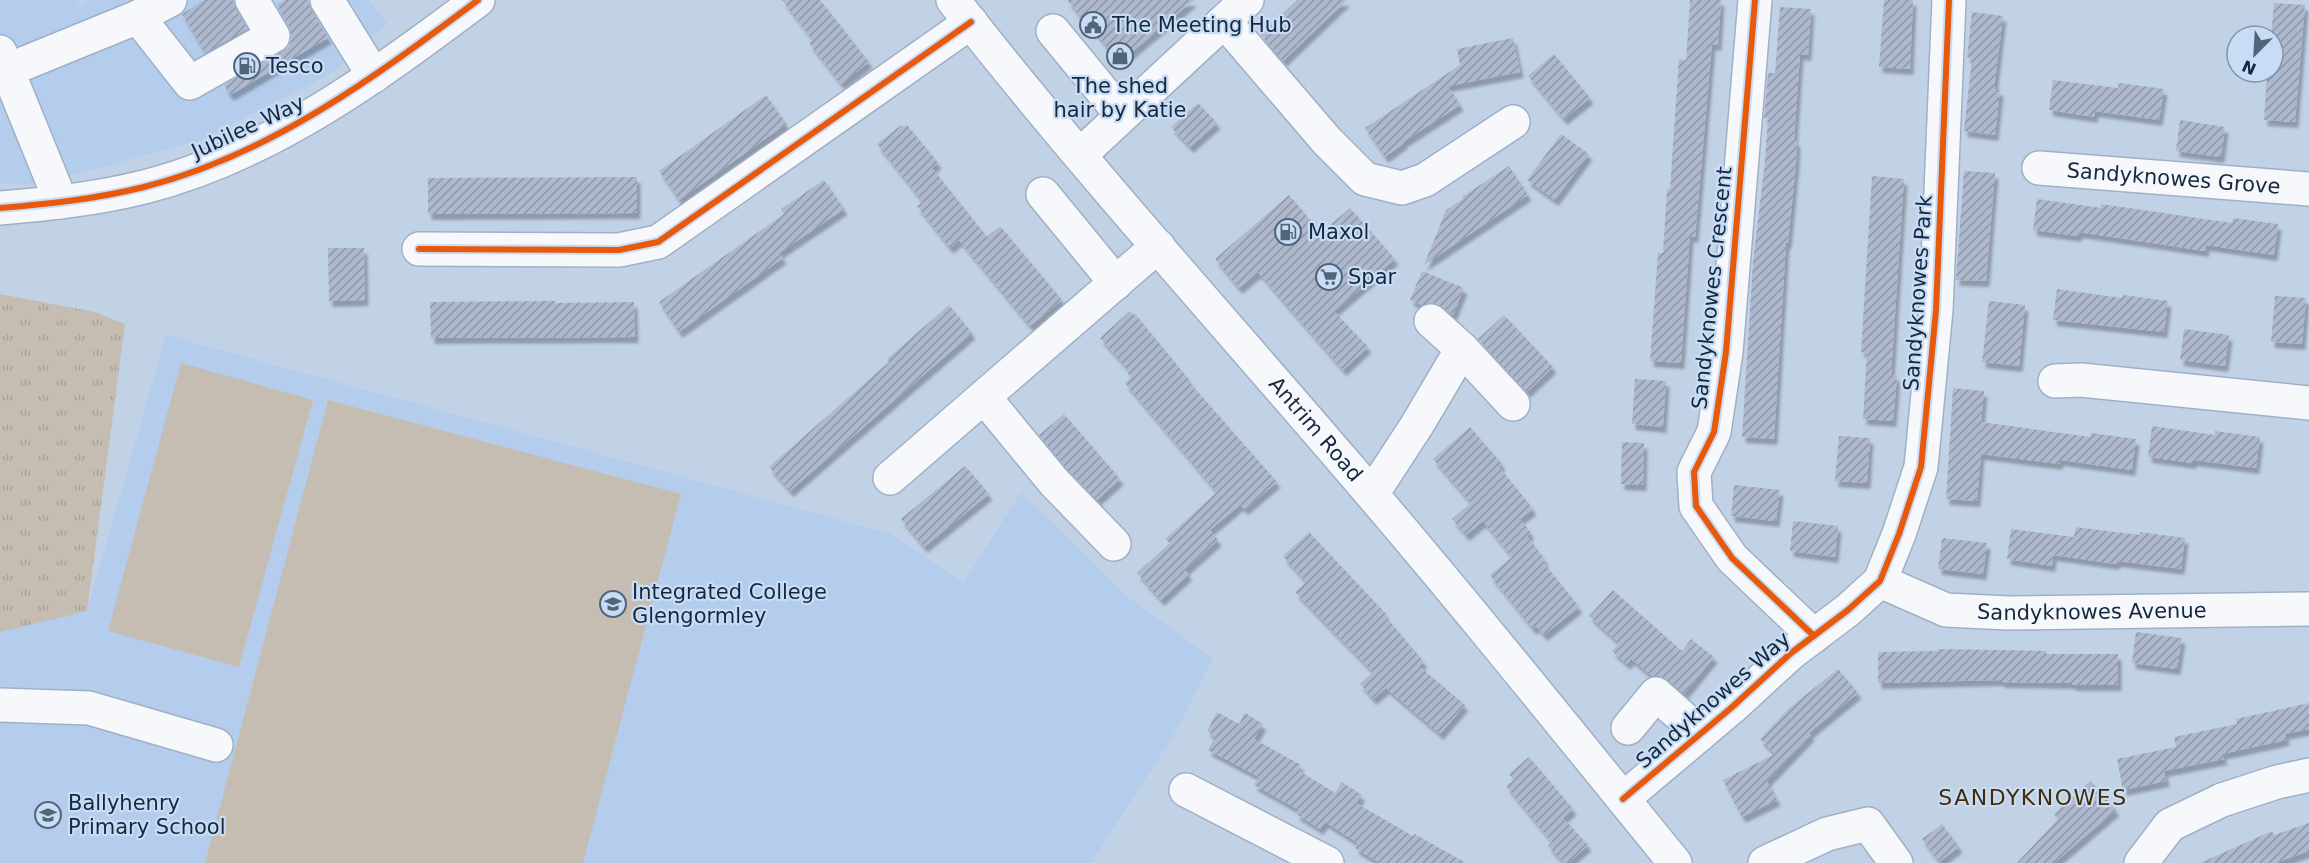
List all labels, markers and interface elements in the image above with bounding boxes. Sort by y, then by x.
public building icon: The Meeting Hub [1078,10,1108,40]
place label: The Meeting Hub [1111,13,1292,37]
north arrow [2225,24,2285,84]
shop icon: The shed hair by Katie [1105,41,1135,71]
fuel station icon: Tesco [232,51,262,81]
place label: Tesco [265,54,324,78]
text: N [2239,56,2259,79]
place label: The shed hair by Katie [1053,74,1187,122]
street label: Jubilee Way [186,90,308,164]
street label: Sandyknowes Grove [2066,158,2281,199]
street label: Sandyknowes Crescent [1687,165,1737,411]
street label: Sandyknowes Park [1899,193,1937,392]
fuel station icon: Maxol [1273,217,1303,247]
place label: Maxol [1308,220,1369,244]
supermarket icon: Spar [1314,262,1344,292]
place label: Spar [1348,265,1397,289]
street label: Antrim Road [1264,372,1367,486]
place label: Integrated College Glengormley [632,580,827,628]
school or university icon: Integrated College Glengormley [598,589,628,619]
street label: Sandyknowes Avenue [1977,598,2207,625]
street label: Sandyknowes Way [1631,627,1795,773]
district label: SANDYKNOWES [1938,785,2128,810]
place label: Ballyhenry Primary School [68,791,226,839]
school or university icon: Ballyhenry Primary School [33,800,63,830]

